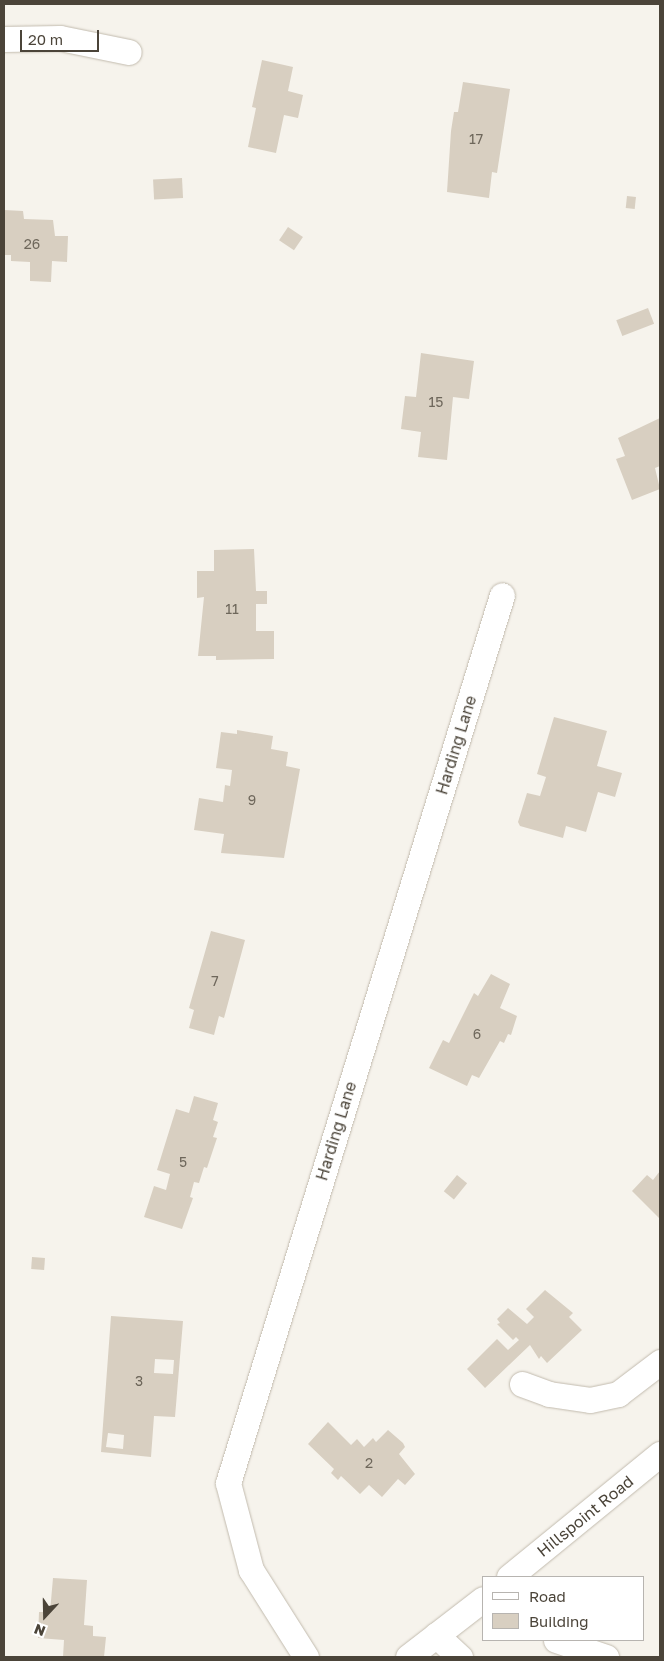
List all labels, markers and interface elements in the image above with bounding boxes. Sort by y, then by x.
scale bar [22,20,101,52]
text: 20 m [28,30,63,48]
house number: 17 [469,131,483,147]
house number: 26 [24,236,40,252]
house number: 15 [429,394,443,410]
house number: 11 [225,601,239,617]
street label: Harding Lane [432,693,480,797]
house number: 9 [248,792,256,808]
house number: 7 [211,973,219,989]
house number: 6 [473,1026,481,1042]
street label: Harding Lane [312,1079,360,1183]
house number: 5 [179,1154,187,1170]
house number: 3 [135,1373,143,1389]
house number: 2 [365,1455,373,1471]
street label: Hillspoint Road [533,1471,637,1561]
legend [482,1576,644,1641]
text: Road [529,1587,566,1605]
north arrow [20,1591,70,1641]
text: Building [529,1612,589,1630]
text: N [31,1621,47,1640]

